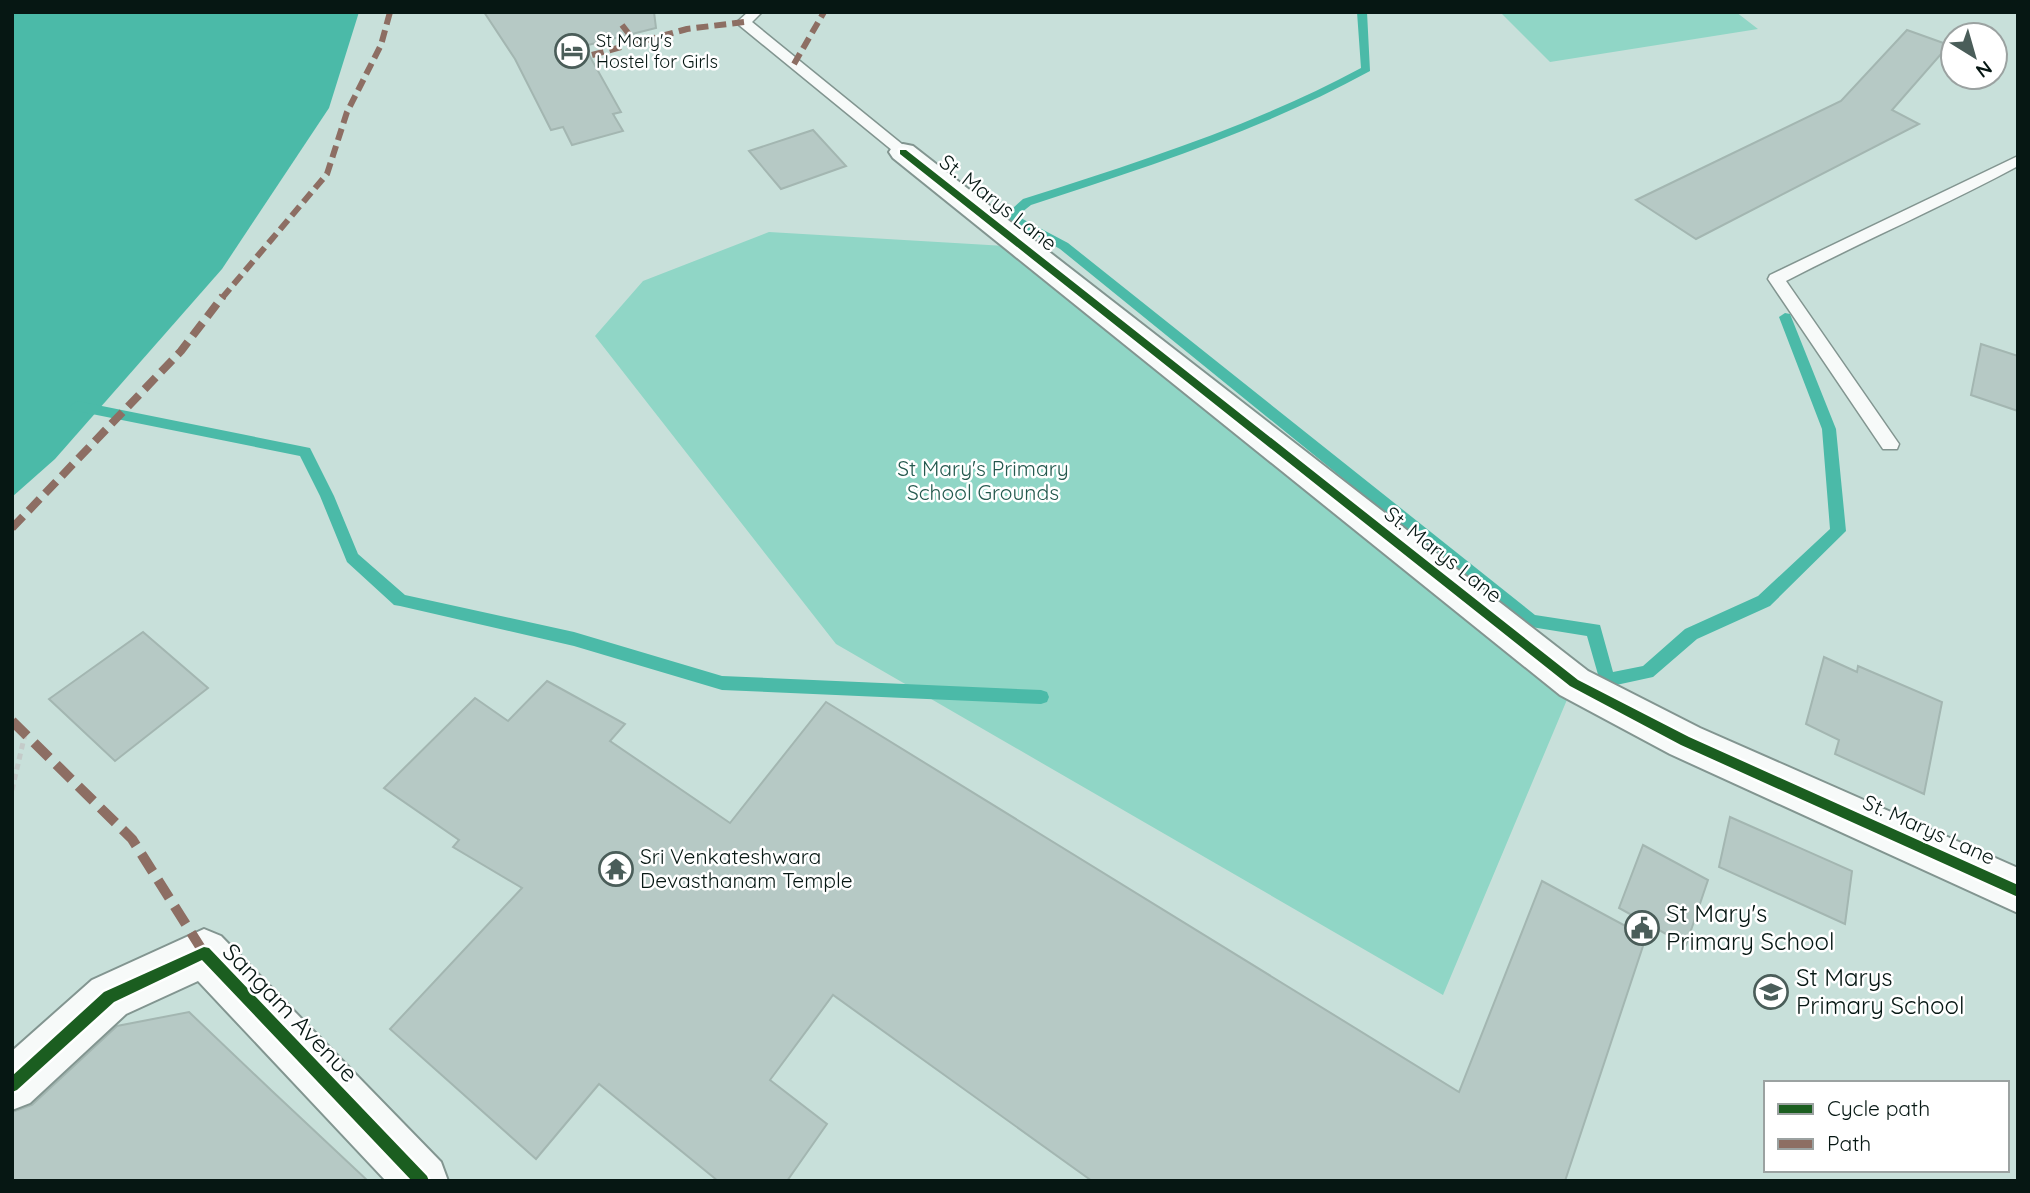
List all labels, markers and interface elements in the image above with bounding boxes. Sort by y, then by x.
north arrow [1939,21,2009,91]
place label: St Mary's Hostel for Girls [596,29,718,73]
hotel icon: St Mary's Hostel for Girls [553,32,591,70]
text: N [1971,56,1997,83]
street label: St. Marys Lane [935,148,1063,256]
park label: St Mary's Primary School Grounds [897,455,1069,505]
street label: St. Marys Lane [1380,500,1508,608]
street label: St. Marys Lane [1859,788,1999,870]
place label: Sri Venkateshwara Devasthanam Temple [640,843,853,893]
temple icon: Sri Venkateshwara Devasthanam Temple [597,850,635,888]
place label: St Mary's Primary School [1666,898,1835,956]
public building icon: St Mary's Primary School [1623,909,1661,947]
street label: Sangam Avenue [217,936,365,1088]
place label: St Marys Primary School [1796,962,1965,1020]
school or university icon: St Marys Primary School [1752,973,1790,1011]
legend [1764,1081,2009,1172]
text: Cycle path [1827,1095,1930,1121]
text: Path [1827,1130,1871,1156]

